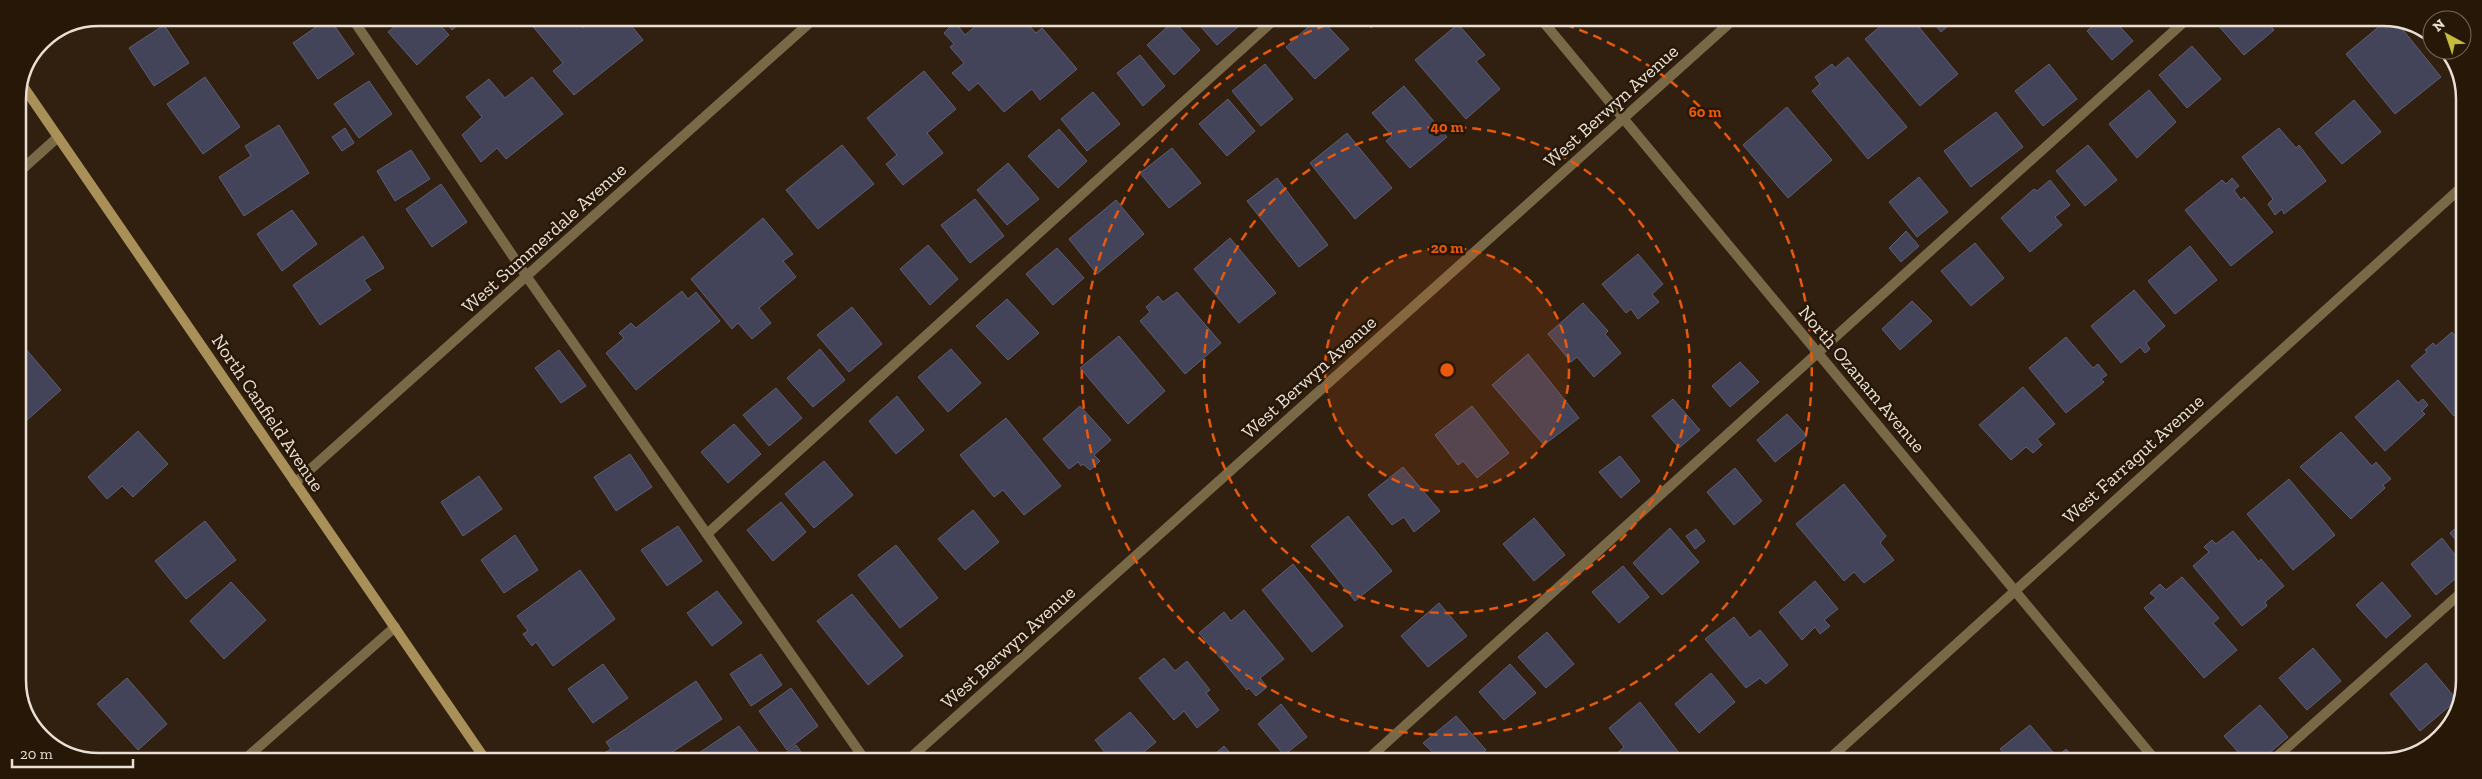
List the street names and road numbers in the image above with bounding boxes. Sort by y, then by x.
street label: West Berwyn Avenue [1539,40,1683,172]
street label: West Summerdale Avenue [457,158,631,318]
street label: North Ozanam Avenue [1794,301,1930,457]
street label: West Berwyn Avenue [1237,311,1381,443]
street label: North Canfield Avenue [207,330,329,496]
street label: West Farragut Avenue [2058,389,2208,529]
street label: West Berwyn Avenue [936,581,1080,713]

